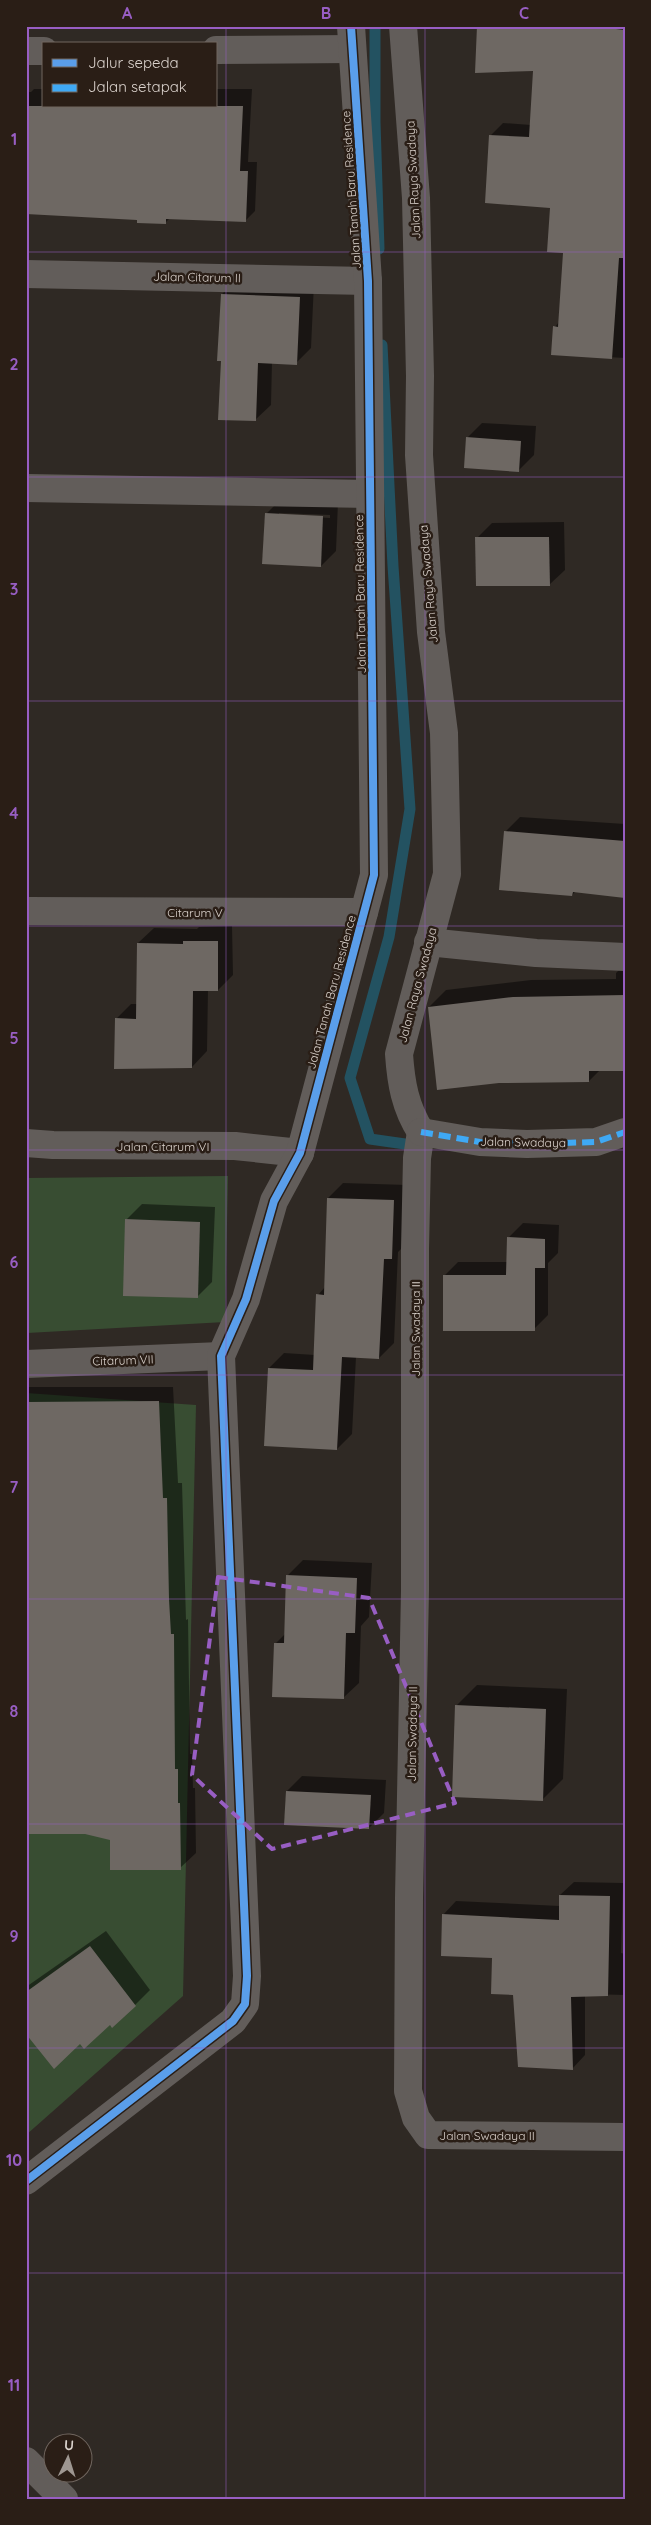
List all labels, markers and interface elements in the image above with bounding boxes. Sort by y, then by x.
text: A [122,3,133,23]
text: B [321,3,331,23]
text: C [519,3,529,23]
legend [42,42,218,108]
text: Jalur sepeda [88,53,179,72]
text: Jalan setapak [88,77,187,96]
street label: Jalan Tanah Baru Residence [338,110,364,270]
street label: Jalan Raya Swadaya [402,120,424,240]
text: 1 [11,129,17,149]
street label: Jalan Citarum II [153,269,241,285]
text: 2 [9,354,19,374]
street label: Jalan Tanah Baru Residence [351,514,369,673]
street label: Jalan Raya Swadaya [415,524,441,644]
text: 3 [10,579,18,599]
text: 4 [9,803,19,823]
street label: Citarum V [167,905,223,920]
street label: Jalan Tanah Baru Residence [303,913,359,1071]
street label: Jalan Raya Swadaya [394,926,440,1044]
text: 5 [9,1028,19,1048]
street label: Jalan Swadaya [480,1134,566,1150]
street label: Jalan Citarum VI [117,1139,209,1154]
text: 6 [10,1252,19,1272]
street label: Jalan Swadaya II [408,1281,423,1377]
street label: Citarum VII [92,1351,154,1369]
text: 7 [10,1477,19,1497]
street label: Jalan Swadaya II [404,1686,420,1782]
text: 8 [10,1701,19,1721]
text: 9 [9,1926,19,1946]
street label: Jalan Swadaya II [439,2128,535,2143]
text: 10 [6,2150,22,2170]
text: 11 [8,2375,20,2395]
north arrow [42,2432,92,2482]
text: U [63,2436,74,2454]

